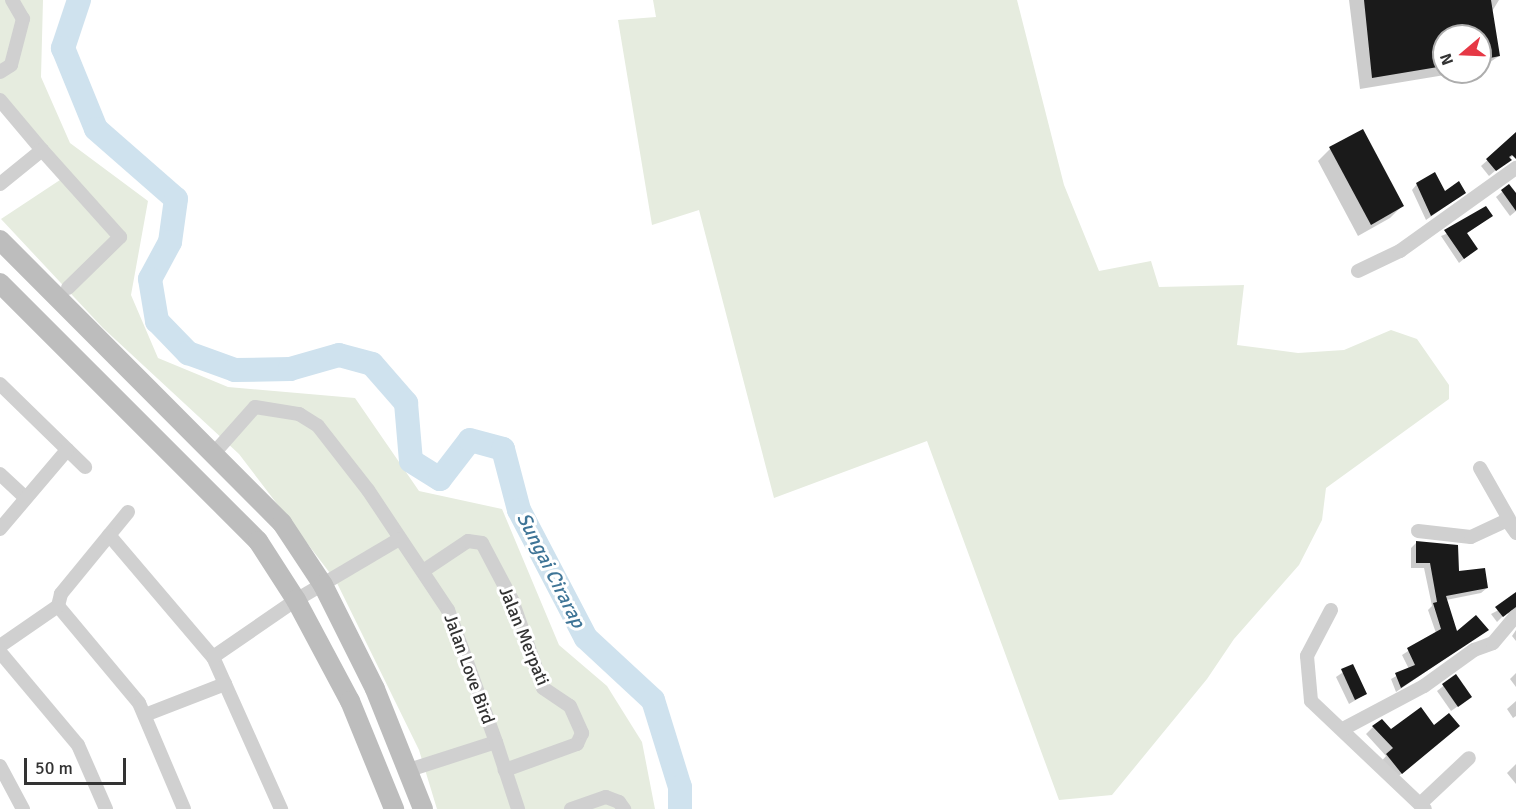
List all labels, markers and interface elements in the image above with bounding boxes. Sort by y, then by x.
north arrow [1432,24,1492,84]
text: N [1436,51,1458,68]
water label: Sungai Cirarap [512,508,590,632]
street label: Jalan Merpati [494,583,554,689]
street label: Jalan Love Bird [439,611,499,727]
scale bar [27,746,129,784]
text: 50 m [35,757,73,779]

